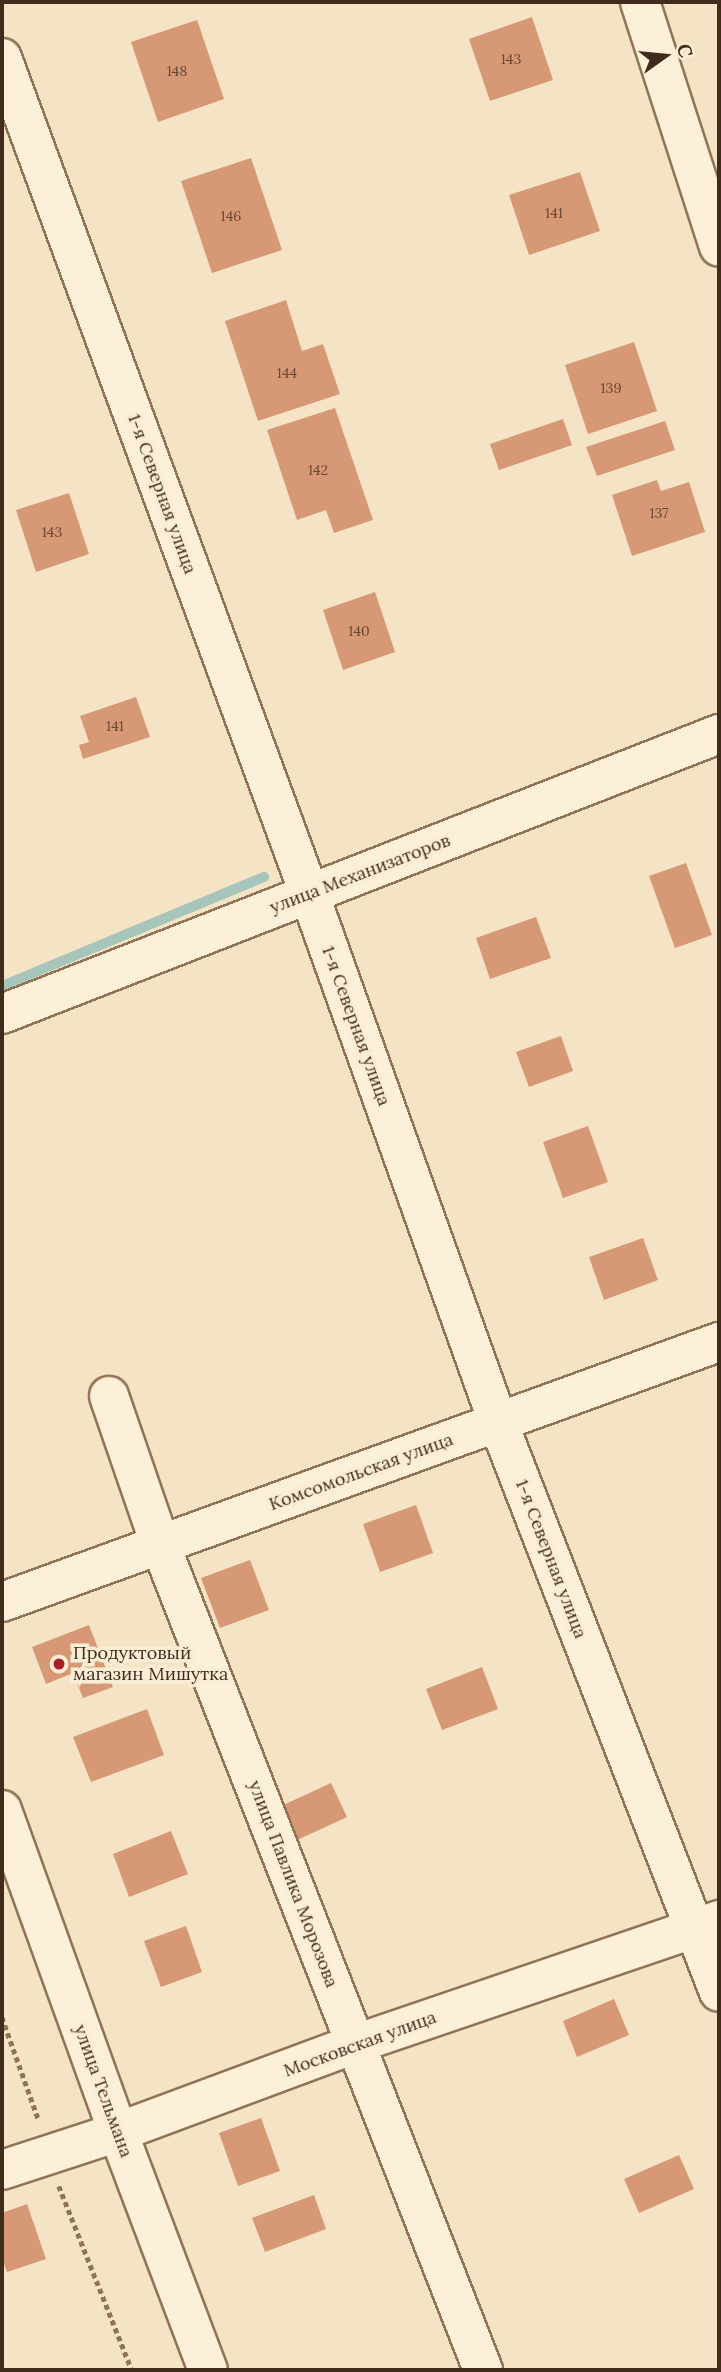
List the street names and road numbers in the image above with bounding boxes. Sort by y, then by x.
street label: 1-я Северная улица [123,411,201,577]
street label: улица Механизаторов [267,830,453,918]
street label: 1-я Северная улица [317,943,395,1109]
street label: Комсомольская улица [266,1429,456,1515]
street label: 1-я Северная улица [511,1476,591,1642]
street label: улица Павлика Морозова [243,1777,343,1991]
street label: Московская улица [281,2006,439,2082]
street label: улица Тельмана [69,2022,137,2160]

